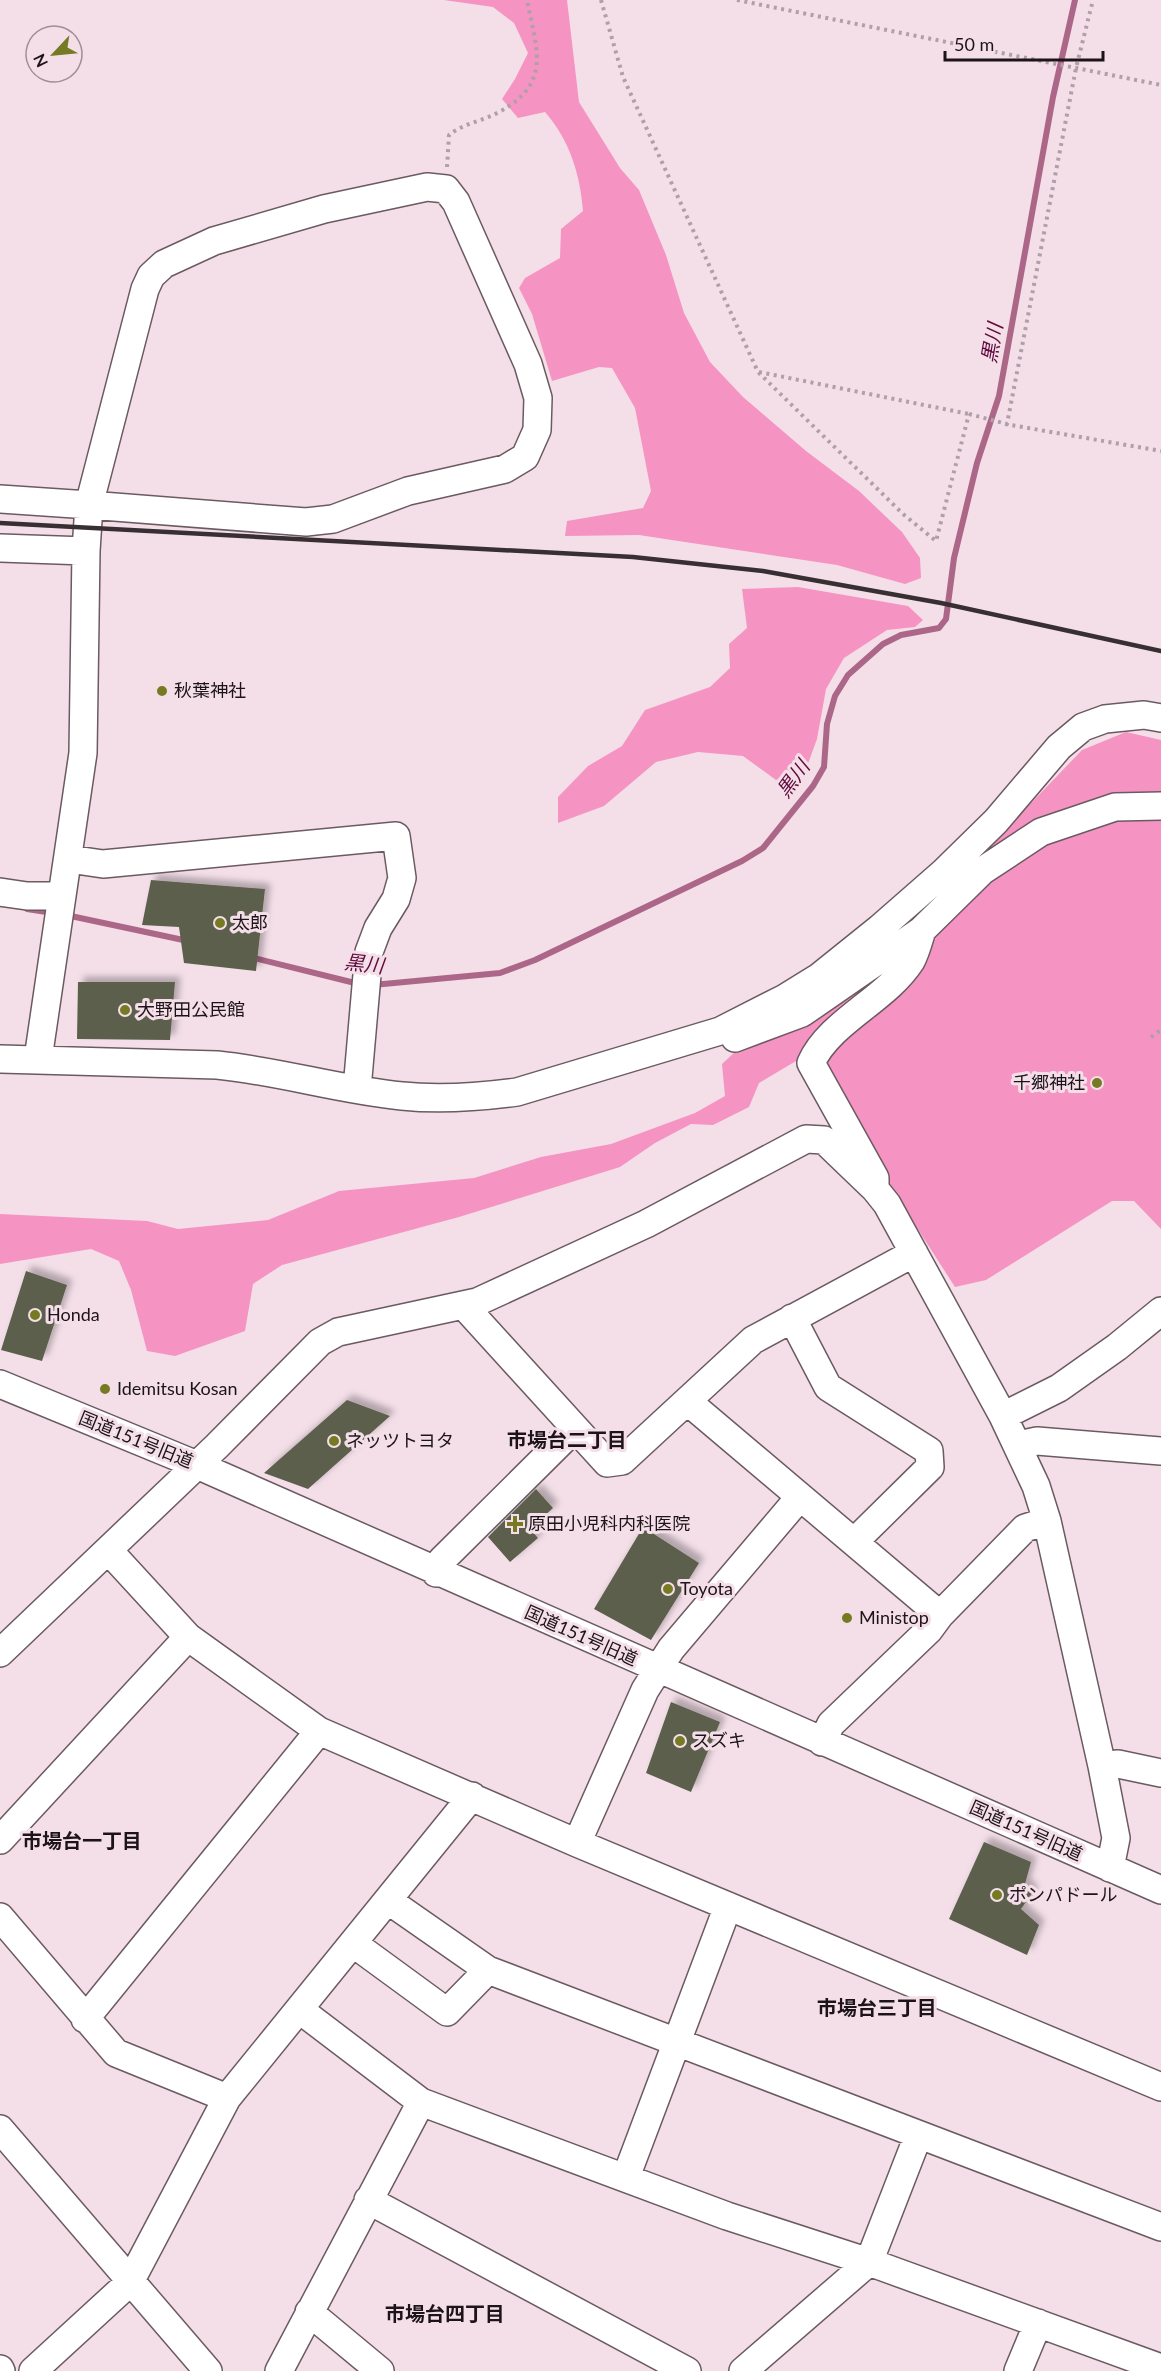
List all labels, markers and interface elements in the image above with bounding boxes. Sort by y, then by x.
north arrow [24,24,84,84]
scale bar [945,24,1102,62]
text: 50 m [954,33,994,55]
text: N [29,51,51,70]
water label: 黒川 [976,319,1007,365]
place label: 秋葉神社 [174,679,246,701]
marker: 秋葉神社 [155,684,169,698]
water label: 黒川 [771,754,815,802]
place label: 太郎 [232,911,268,933]
marker: 太郎 [213,916,227,930]
water label: 黒川 [343,949,387,977]
place label: 大野田公民館 [137,998,245,1020]
marker: 大野田公民館 [118,1003,132,1017]
place label: 千郷神社 [1013,1071,1085,1093]
marker: 千郷神社 [1090,1076,1104,1090]
place label: Honda [47,1303,100,1325]
marker: Honda [28,1308,42,1322]
place label: Idemitsu Kosan [117,1377,238,1399]
marker: Idemitsu Kosan [98,1382,112,1396]
street label: 国道151号旧道 [76,1406,197,1472]
district label: 市場台二丁目 [507,1427,627,1451]
place label: ネッツトヨタ [346,1429,454,1451]
marker: ネッツトヨタ [327,1434,341,1448]
place label: 原田小児科内科医院 [528,1512,690,1534]
marker: 原田小児科内科医院 [506,1515,524,1533]
place label: Toyota [680,1577,733,1599]
marker: Toyota [661,1582,675,1596]
street label: 国道151号旧道 [522,1600,641,1670]
place label: Ministop [859,1606,929,1628]
marker: Ministop [840,1611,854,1625]
place label: スズキ [692,1729,746,1751]
marker: スズキ [673,1734,687,1748]
street label: 国道151号旧道 [967,1795,1086,1865]
district label: 市場台一丁目 [22,1828,142,1852]
place label: ポンパドール [1009,1883,1118,1905]
marker: ポンパドール [990,1888,1004,1902]
district label: 市場台三丁目 [817,1995,937,2019]
district label: 市場台四丁目 [385,2301,505,2325]

